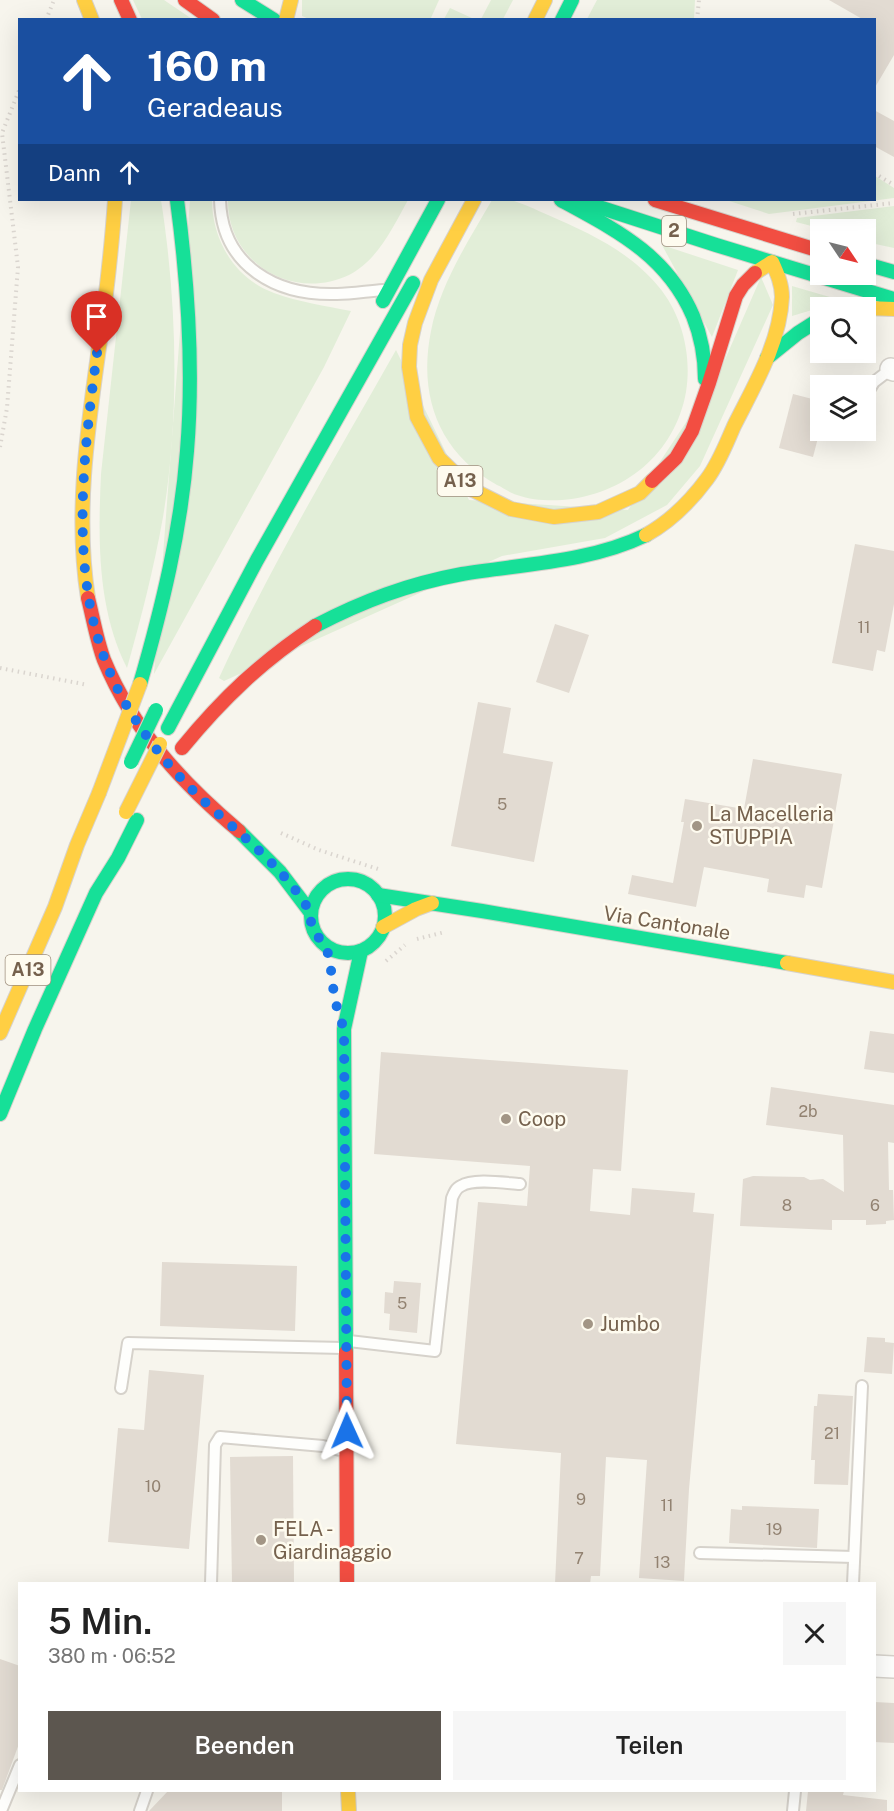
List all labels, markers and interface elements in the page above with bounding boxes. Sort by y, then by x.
text: 160 m [147,41,267,90]
icon: ahead [48,42,126,120]
text: Geradeaus [147,91,283,123]
icon: ahead [113,156,146,189]
text: Dann [48,160,101,186]
road number: 2 [662,216,686,246]
north arrow [810,219,876,285]
map controls [810,219,876,441]
pin [71,291,122,353]
button: search [810,297,876,363]
icon: arrive [80,300,113,333]
button: layers [810,375,876,441]
road number: A13 [438,466,482,496]
house number: 11 [857,618,871,637]
house number: 5 [497,795,507,814]
place label: La Macelleria STUPPIA [709,802,833,849]
marker: La Macelleria STUPPIA [690,819,704,833]
street label: Via Cantonale [602,901,732,945]
road number: A13 [6,955,51,985]
house number: 2b [798,1102,818,1121]
place label: Coop [518,1107,566,1131]
marker: Coop [499,1112,513,1126]
house number: 8 [782,1196,792,1215]
house number: 6 [870,1196,880,1215]
house number: 5 [397,1294,407,1313]
place label: Jumbo [600,1312,660,1336]
marker: Jumbo [581,1317,595,1331]
position arrow [315,1399,379,1463]
house number: 21 [824,1424,840,1443]
house number: 10 [145,1477,161,1496]
house number: 9 [576,1490,586,1509]
house number: 11 [660,1496,674,1515]
place label: FELA - Giardinaggio [273,1517,392,1564]
house number: 19 [766,1520,782,1539]
marker: FELA - Giardinaggio [254,1533,268,1547]
house number: 7 [574,1549,584,1568]
house number: 13 [654,1553,670,1572]
text: 5 Min. [48,1600,152,1642]
button: close [783,1602,846,1665]
text: 380 m · 06:52 [48,1644,176,1668]
button: Beenden [48,1711,441,1780]
button: Teilen [453,1711,846,1780]

